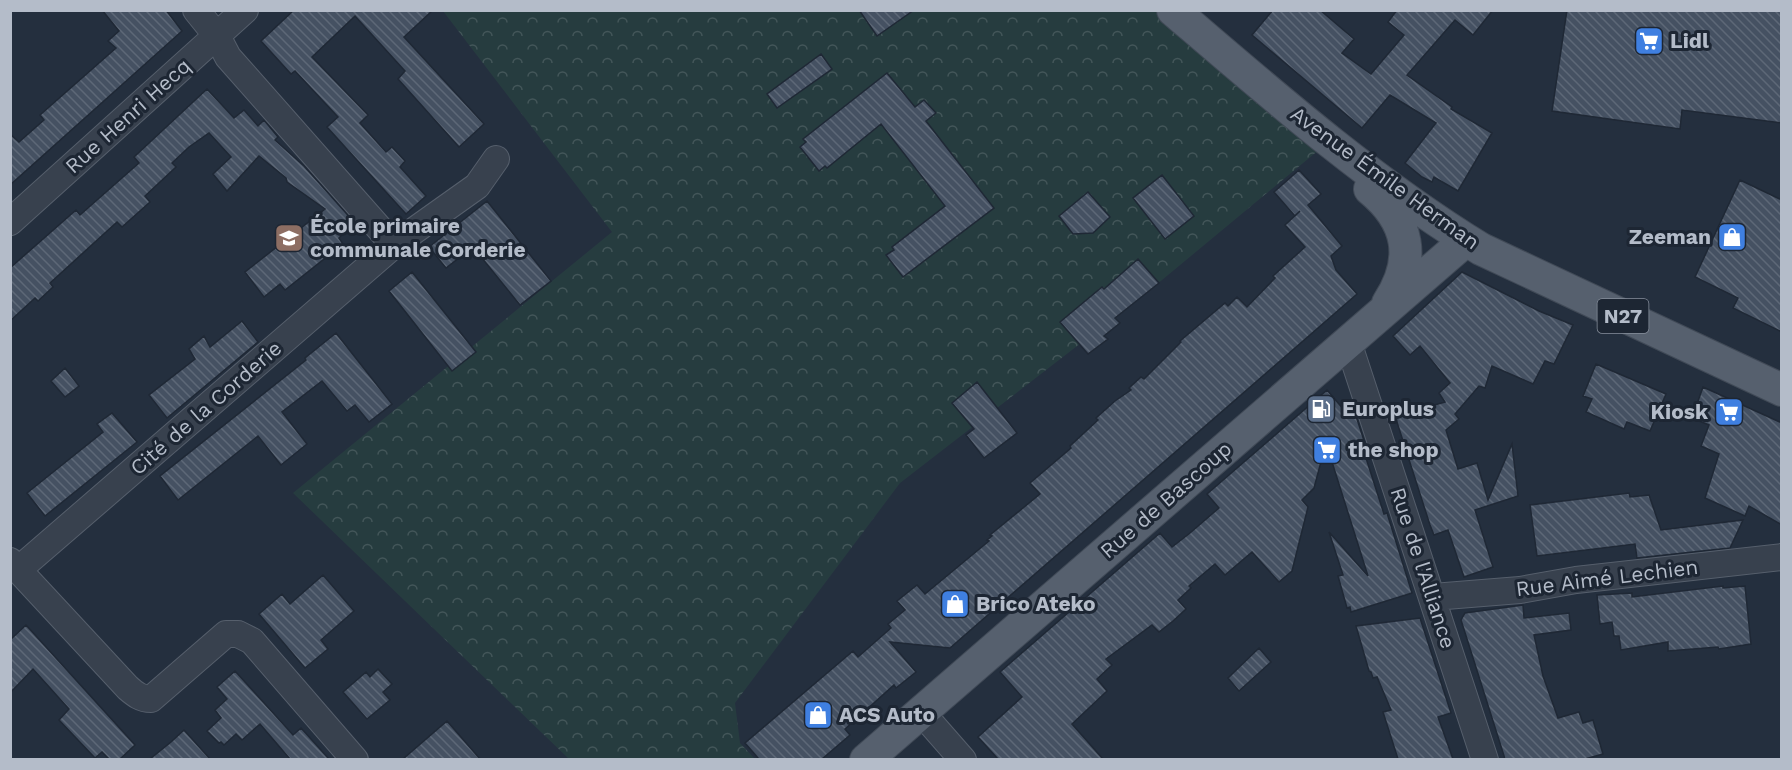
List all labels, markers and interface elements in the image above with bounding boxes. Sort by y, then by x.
supermarket icon: Lidl [1633,25,1665,57]
place label: Lidl [1670,28,1709,53]
street label: Rue Henri Hecq [60,53,195,178]
street label: Avenue Émile Herman [1286,101,1484,254]
place label: École primaire communale Corderie [310,213,526,262]
shop icon: Zeeman [1716,221,1748,253]
school or university icon: École primaire communale Corderie [273,222,305,254]
place label: Zeeman [1629,224,1711,249]
road number: N27 [1598,299,1648,333]
street label: Cité de la Corderie [125,335,286,480]
fuel station icon: Europlus [1305,393,1337,425]
place label: Europlus [1342,396,1434,421]
supermarket icon: Kiosk [1713,396,1745,428]
place label: Kiosk [1651,399,1709,424]
supermarket icon: the shop [1311,434,1343,466]
street label: Rue de Bascoup [1095,436,1236,563]
place label: the shop [1348,437,1439,462]
street label: Rue de l'Alliance [1386,484,1461,652]
street label: Rue Aimé Lechien [1514,554,1700,601]
shop icon: Brico Ateko [939,588,971,620]
place label: Brico Ateko [976,591,1096,616]
shop icon: ACS Auto [802,699,834,731]
place label: ACS Auto [839,702,935,727]

